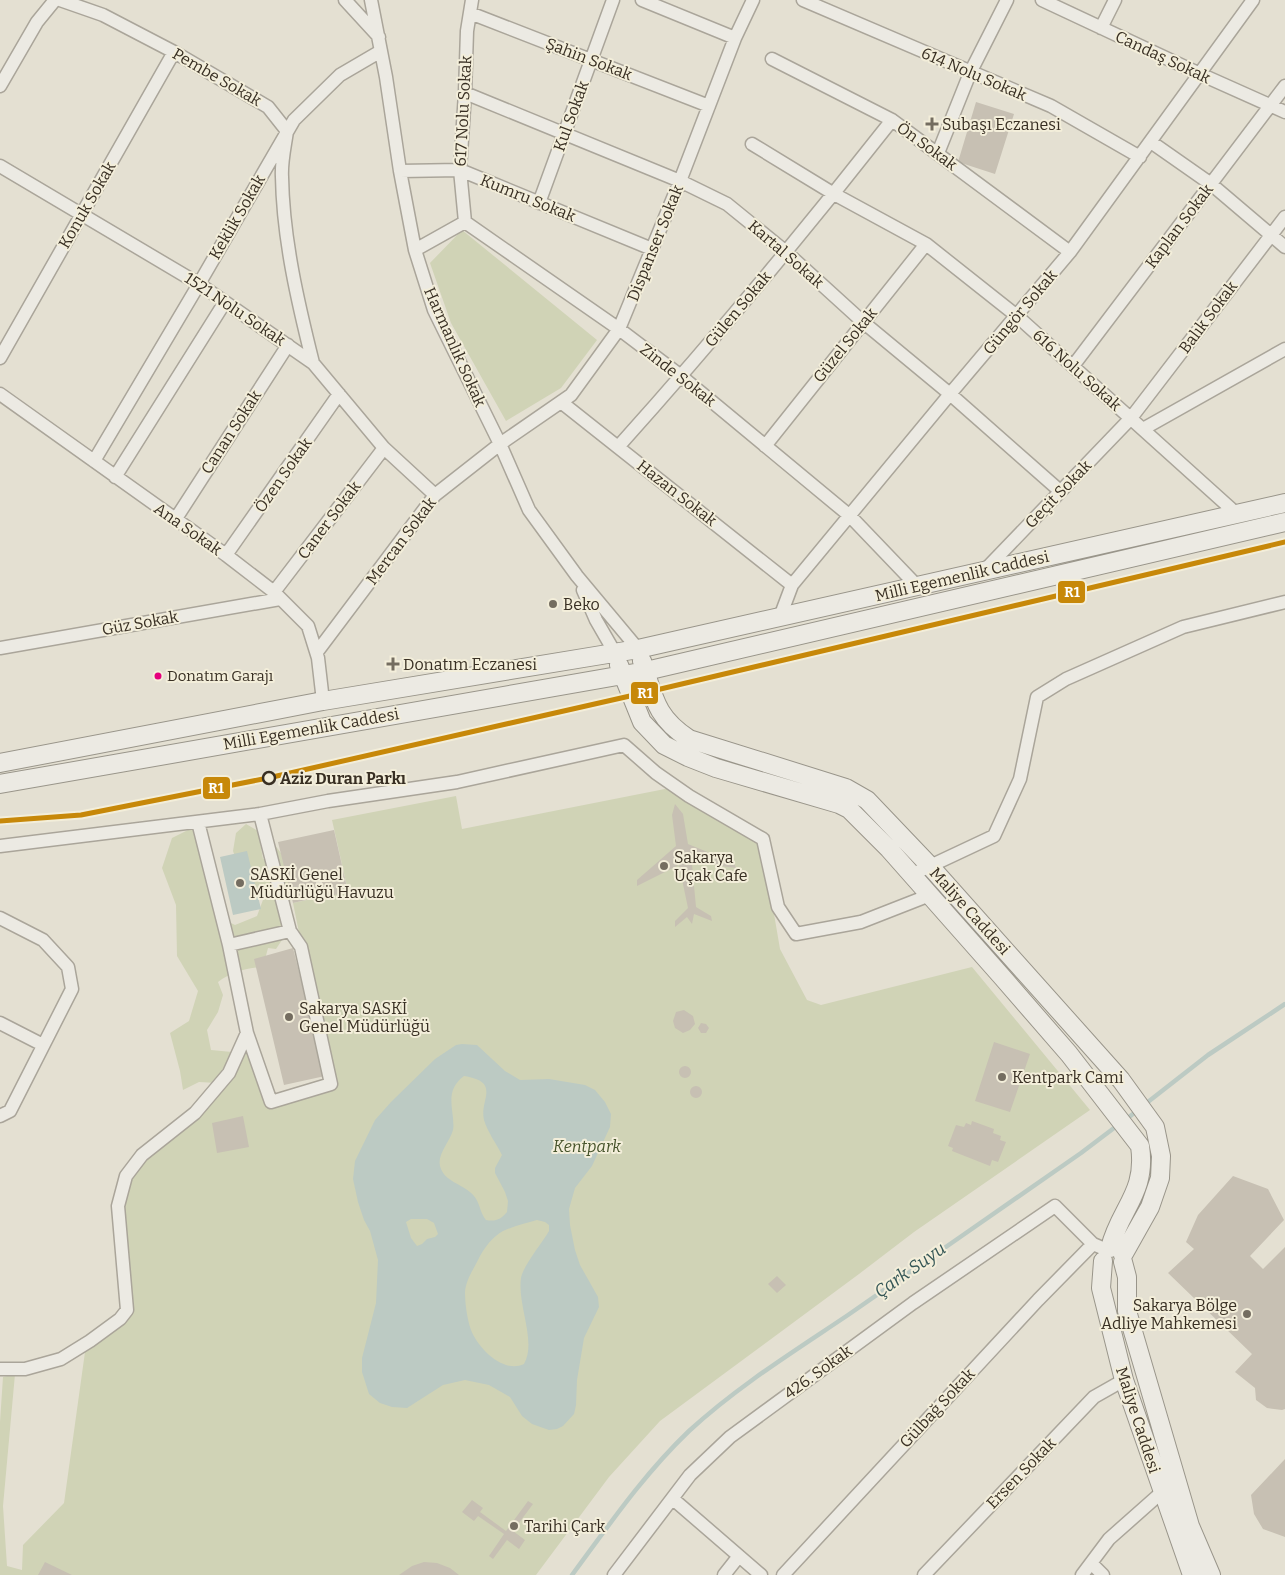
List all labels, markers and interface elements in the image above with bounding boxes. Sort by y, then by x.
street label: Candaş Sokak [1112,27,1214,87]
street label: Şahin Sokak [543,34,635,84]
street label: 614 Nolu Sokak [918,43,1030,105]
street label: Pembe Sokak [169,44,265,110]
street label: 617 Nolu Sokak [451,55,475,167]
street label: Kul Sokak [549,78,593,154]
place label: Subaşı Eczanesi [942,115,1061,134]
street label: Ön Sokak [893,118,961,174]
marker: Subaşı Eczanesi [926,118,938,130]
street label: Konuk Sokak [54,158,120,252]
street label: Kumru Sokak [478,170,578,226]
street label: Keklik Sokak [205,171,269,263]
street label: Kaplan Sokak [1141,180,1217,272]
street label: Dispanser Sokak [623,182,687,304]
street label: Kartal Sokak [744,216,828,292]
street label: Güngör Sokak [979,266,1061,358]
street label: Gülen Sokak [701,267,775,351]
street label: 1521 Nolu Sokak [181,268,289,350]
street label: Balık Sokak [1175,277,1241,357]
street label: Harmanlık Sokak [420,284,490,410]
street label: Güzel Sokak [809,304,881,386]
street label: 616 Nolu Sokak [1029,325,1125,415]
street label: Zinde Sokak [636,339,720,411]
street label: Canan Sokak [197,387,265,477]
street label: Özen Sokak [250,434,316,516]
street label: Hazan Sokak [633,456,721,530]
street label: Geçit Sokak [1021,456,1095,532]
street label: Caner Sokak [293,477,365,563]
street label: Mercan Sokak [362,494,440,588]
street label: Ana Sokak [151,499,225,559]
street label: Milli Egemenlik Caddesi [873,547,1051,605]
line badge: R1 [1057,580,1086,604]
text: R1 [1064,584,1080,601]
place label: Beko [563,595,600,614]
marker: Beko [547,598,559,610]
street label: Güz Sokak [100,607,180,639]
place label: Donatım Eczanesi [403,655,537,674]
marker: Donatım Eczanesi [387,658,399,670]
place label: Donatım Garajı [167,667,274,685]
marker: Donatım Garajı [153,671,163,681]
line badge: R1 [630,681,659,705]
text: R1 [637,685,653,702]
street label: Milli Egemenlik Caddesi [222,704,401,754]
place label: Aziz Duran Parkı [280,769,406,788]
marker: Aziz Duran Parkı [262,771,276,785]
line badge: R1 [202,776,231,800]
text: R1 [208,780,224,797]
place label: Sakarya Uçak Cafe [674,848,748,885]
marker: Sakarya Uçak Cafe [658,860,670,872]
street label: Maliye Caddesi [926,863,1014,959]
place label: SASKİ Genel Müdürlüğü Havuzu [250,865,394,902]
marker: SASKİ Genel Müdürlüğü Havuzu [234,877,246,889]
place label: Sakarya SASKİ Genel Müdürlüğü [299,999,430,1036]
marker: Sakarya SASKİ Genel Müdürlüğü [283,1011,295,1023]
place label: Kentpark Cami [1012,1068,1124,1087]
marker: Kentpark Cami [996,1071,1008,1083]
park label: Kentpark [553,1137,621,1156]
water label: Çark Suyu [870,1237,950,1303]
place label: Sakarya Bölge Adliye Mahkemesi [1101,1296,1237,1333]
marker: Sakarya Bölge Adliye Mahkemesi [1241,1308,1253,1320]
street label: 426. Sokak [780,1341,856,1403]
street label: Gülbağ Sokak [896,1364,978,1452]
street label: Maliye Caddesi [1112,1364,1164,1476]
street label: Ersen Sokak [982,1434,1060,1512]
place label: Tarihi Çark [524,1517,605,1536]
marker: Tarihi Çark [508,1520,520,1532]

